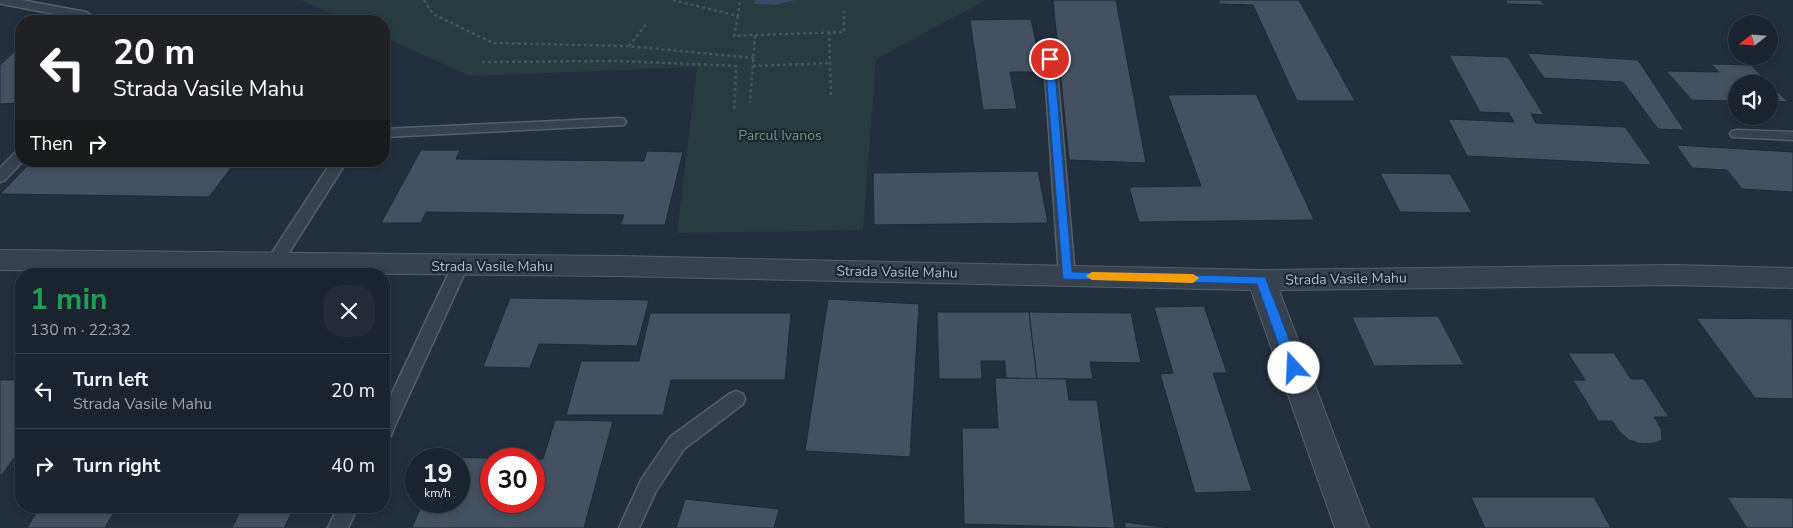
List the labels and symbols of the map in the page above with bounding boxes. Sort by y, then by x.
north arrow [1728,15,1778,65]
pin [1029,38,1071,80]
park label: Parcul Ivanos [738,126,822,145]
street label: Strada Vasile Mahu [431,257,553,276]
street label: Strada Vasile Mahu [836,261,958,283]
street label: Strada Vasile Mahu [1285,268,1407,290]
position arrow [1267,341,1319,393]
speed limit sign: 30 [480,448,545,513]

